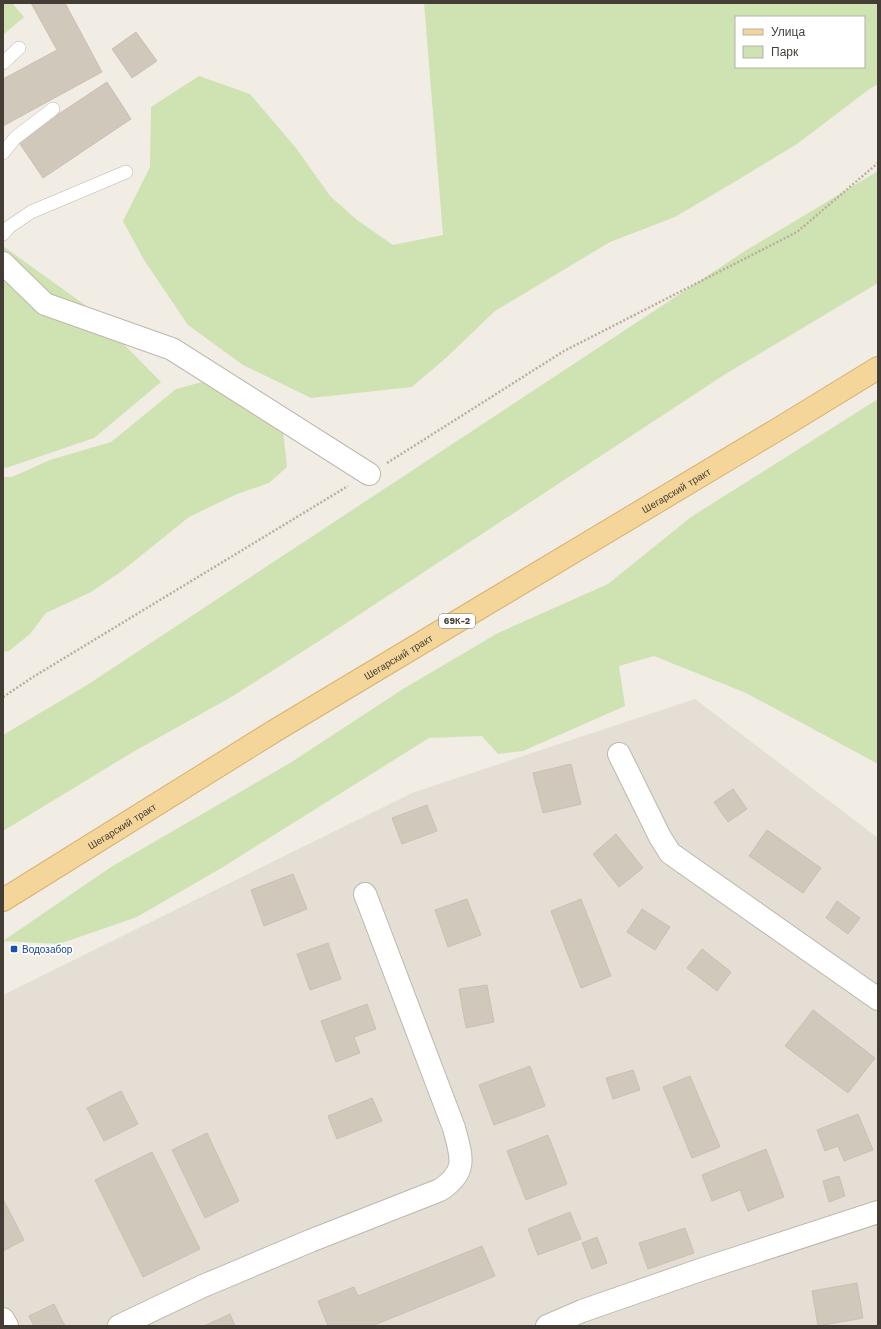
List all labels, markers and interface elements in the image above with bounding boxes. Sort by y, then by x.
legend [735,16,865,68]
text: Улица [771,25,805,39]
text: Парк [771,45,799,59]
street label: Шегарский тракт [640,466,713,515]
road number: 69К-2 [439,614,475,628]
street label: Шегарский тракт [362,632,435,682]
street label: Шегарский тракт [86,801,159,852]
marker: Водозабор [9,944,19,954]
place label: Водозабор [22,944,73,955]

